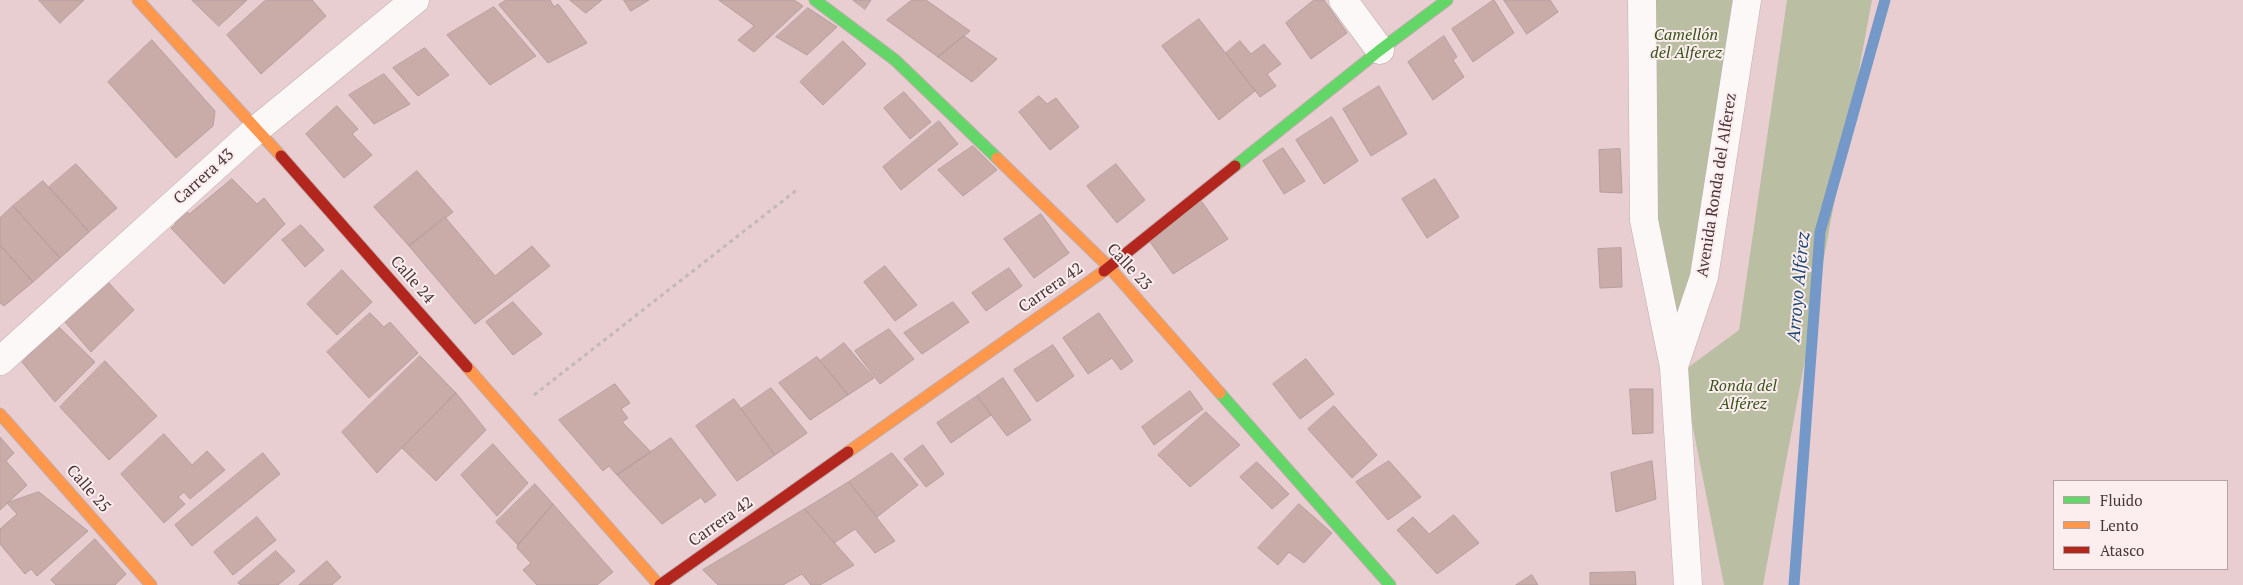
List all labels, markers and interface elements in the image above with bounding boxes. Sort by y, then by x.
park label: Camellón del Alferez [1650,25,1722,63]
street label: Avenida Ronda del Alferez [1693,91,1741,279]
street label: Carrera 43 [170,145,238,209]
water label: Arroyo Alférez [1783,231,1815,343]
street label: Calle 23 [1103,240,1155,294]
street label: Calle 24 [386,252,438,308]
street label: Carrera 42 [1015,259,1087,317]
park label: Ronda del Alférez [1709,376,1777,414]
street label: Calle 25 [62,461,114,517]
legend [2053,480,2228,570]
text: Fluido [2100,490,2142,510]
street label: Carrera 42 [685,493,757,551]
text: Lento [2100,515,2139,535]
text: Atasco [2100,540,2144,560]

